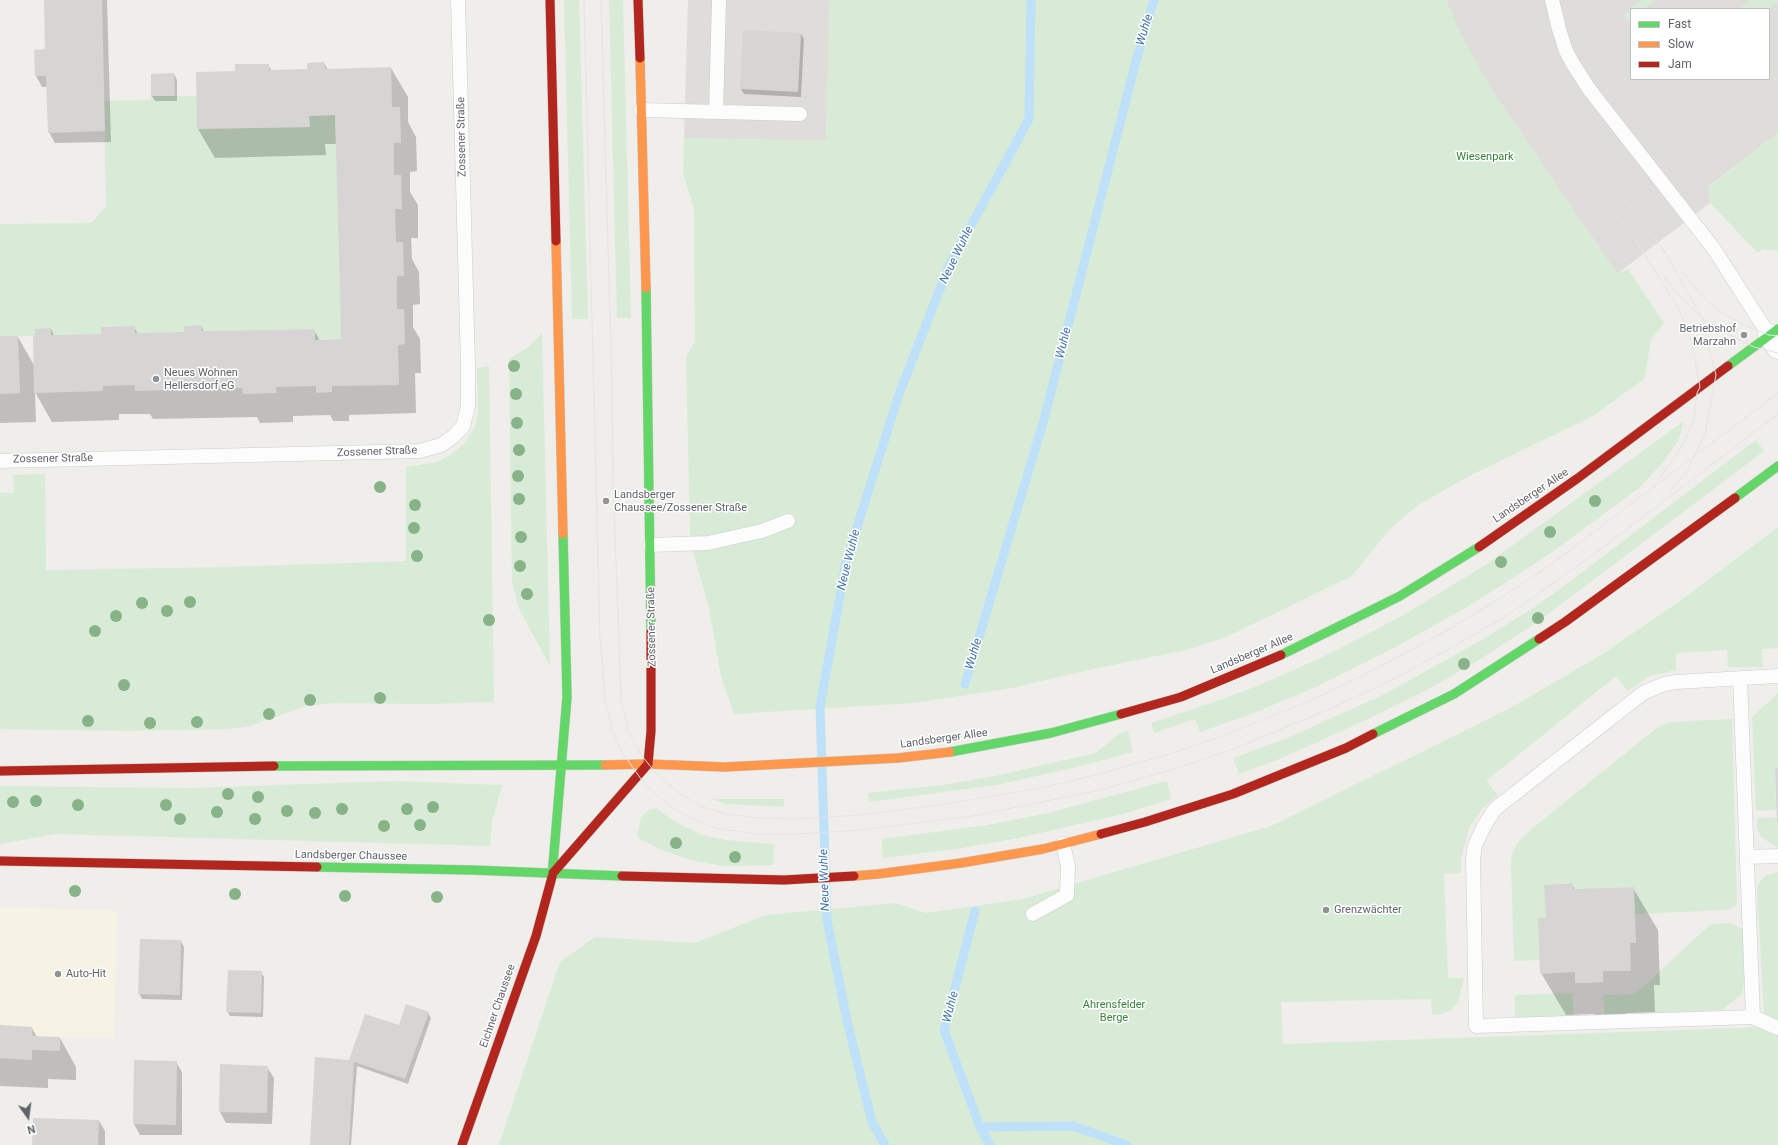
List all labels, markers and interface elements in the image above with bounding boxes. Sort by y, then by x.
legend [1630,8,1770,80]
water label: Wuhle [1133,13,1157,47]
text: Fast [1668,17,1691,31]
text: Slow [1668,37,1694,51]
text: Jam [1668,57,1692,71]
street label: Zossener Straße [455,97,469,177]
park label: Wiesenpark [1456,150,1514,164]
water label: Neue Wuhle [937,224,977,286]
place label: Betriebshof Marzahn [1679,322,1736,348]
water label: Wuhle [1053,326,1075,360]
marker: Betriebshof Marzahn [1739,330,1749,340]
place label: Neues Wohnen Hellersdorf eG [164,366,238,392]
marker: Neues Wohnen Hellersdorf eG [151,374,161,384]
street label: Zossener Straße [337,444,417,460]
street label: Zossener Straße [13,452,93,466]
street label: Landsberger Allee [1491,466,1571,526]
place label: Landsberger Chaussee/Zossener Straße [614,488,747,514]
marker: Landsberger Chaussee/Zossener Straße [601,496,611,506]
water label: Neue Wuhle [835,528,863,592]
street label: Zossener Straße [645,587,659,667]
street label: Landsberger Allee [1209,631,1295,677]
water label: Wuhle [962,637,986,671]
street label: Landsberger Allee [899,726,989,752]
street label: Landsberger Chaussee [295,848,407,864]
water label: Neue Wuhle [817,849,833,911]
place label: Grenzwächter [1334,903,1402,917]
marker: Grenzwächter [1321,905,1331,915]
street label: Eichner Chaussee [478,963,518,1049]
place label: Auto-Hit [66,967,106,981]
marker: Auto-Hit [53,969,63,979]
water label: Wuhle [940,990,962,1024]
park label: Ahrensfelder Berge [1083,998,1145,1024]
north arrow [8,1097,48,1137]
text: N [26,1122,36,1136]

